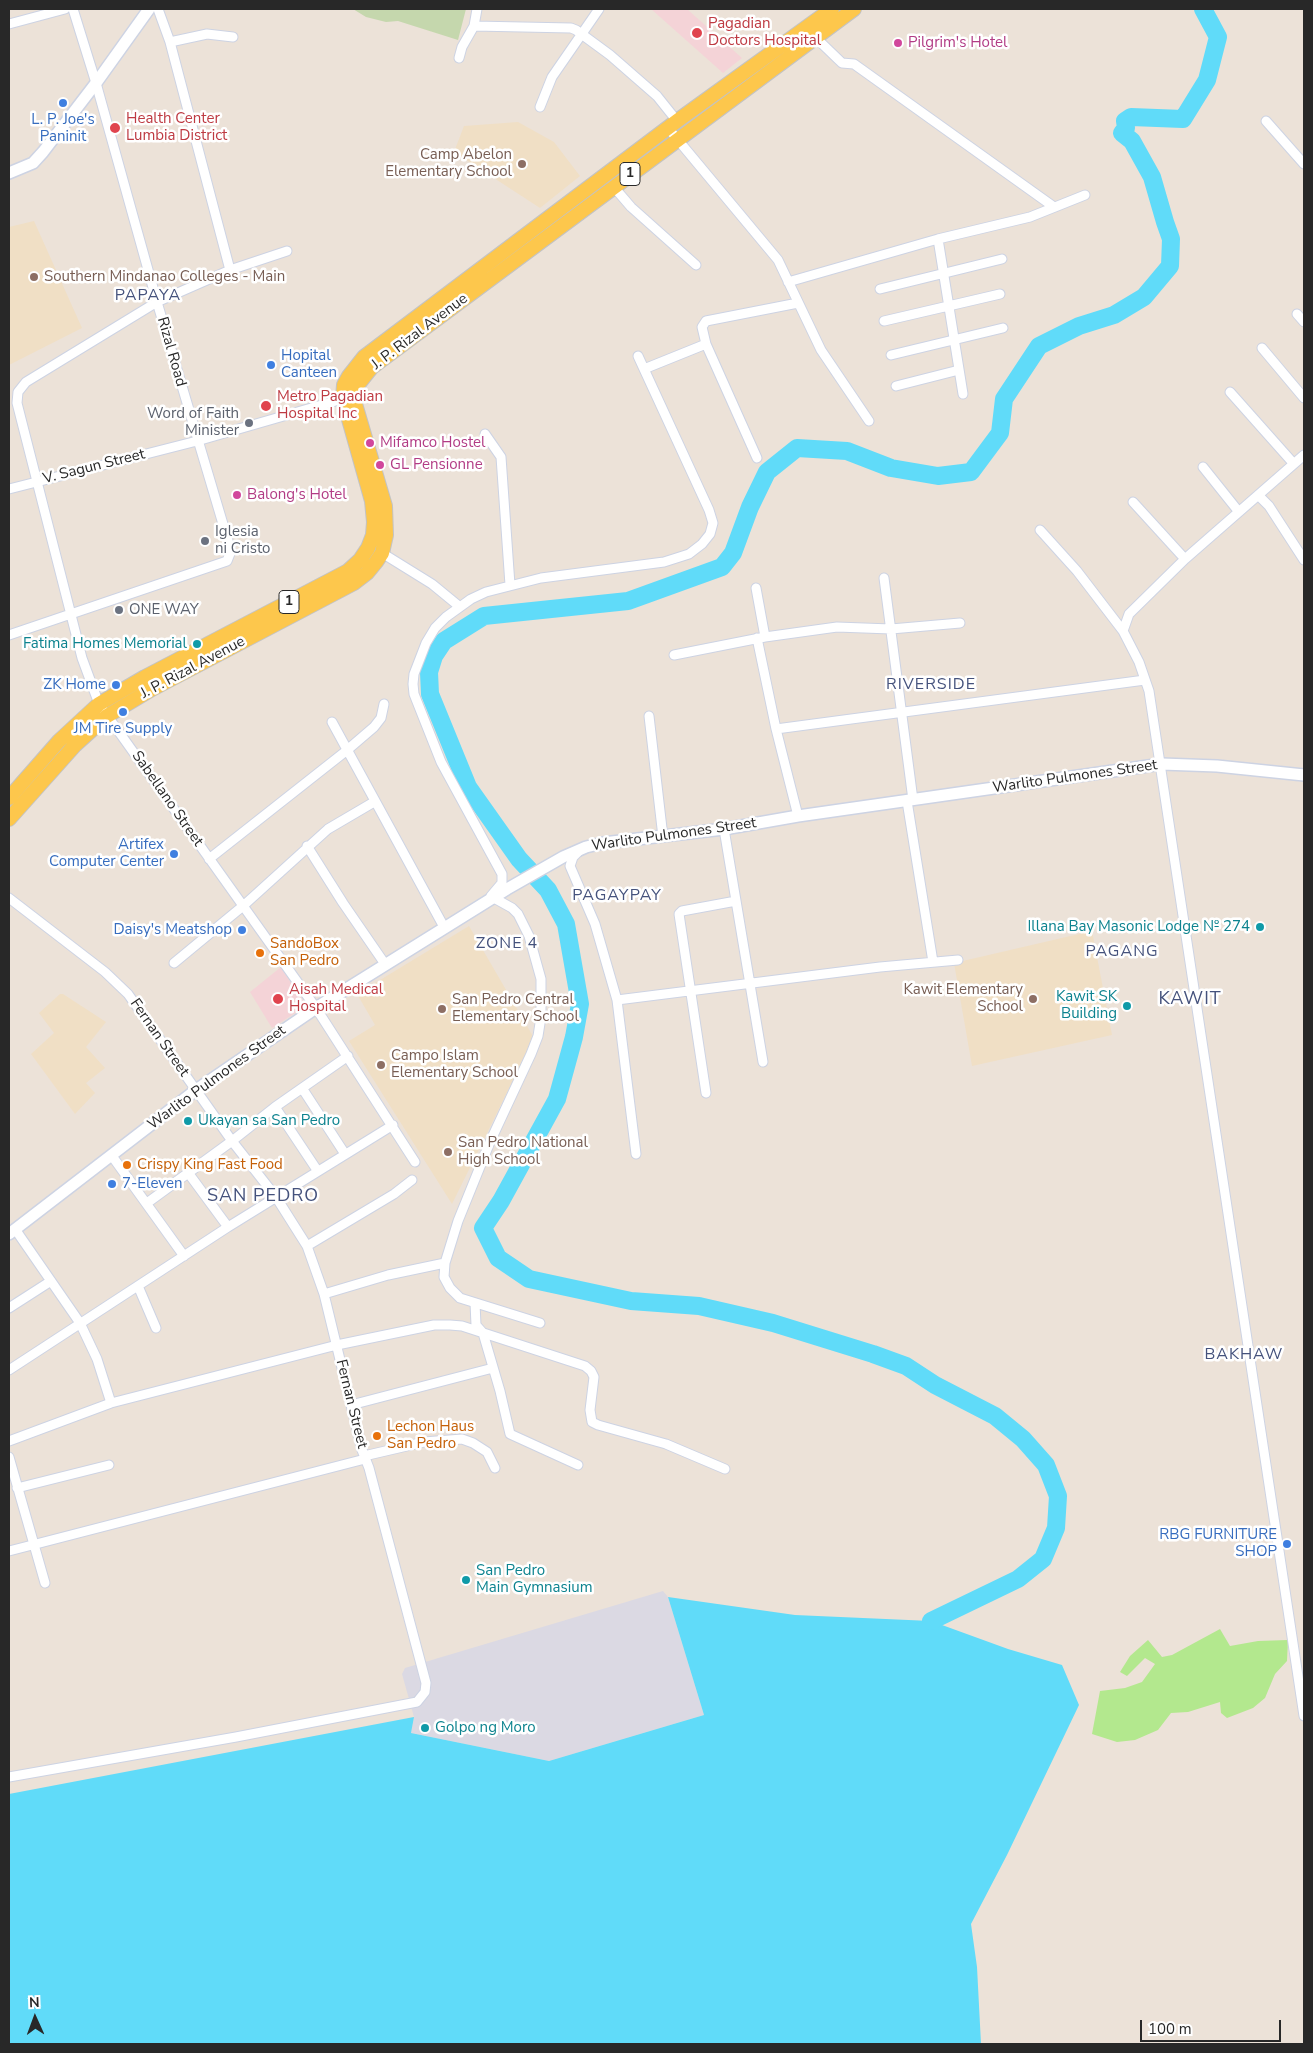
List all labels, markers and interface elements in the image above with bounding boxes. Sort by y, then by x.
place label: Pagadian Doctors Hospital [708,15,821,50]
marker: Pagadian Doctors Hospital [690,26,704,40]
place label: Pilgrim's Hotel [908,34,1007,52]
marker: Pilgrim's Hotel [892,37,904,49]
marker: L. P. Joe's Paninit [57,97,69,109]
place label: Health Center Lumbia District [126,110,227,145]
place label: L. P. Joe's Paninit [31,111,95,146]
marker: Health Center Lumbia District [108,121,122,135]
place label: Camp Abelon Elementary School [385,146,512,181]
marker: Camp Abelon Elementary School [516,158,528,170]
road number: 1 [620,162,640,185]
place label: Southern Mindanao Colleges - Main [44,268,285,286]
marker: Southern Mindanao Colleges - Main [28,271,40,283]
district label: PAPAYA [114,286,182,306]
street label: J. P. Rizal Avenue [368,290,472,374]
street label: Rizal Road [152,315,190,389]
place label: Hopital Canteen [281,347,337,382]
marker: Hopital Canteen [265,359,277,371]
place label: Metro Pagadian Hospital Inc [277,388,383,423]
marker: Metro Pagadian Hospital Inc [259,399,273,413]
place label: Word of Faith Minister [147,405,239,440]
marker: Word of Faith Minister [243,417,255,429]
place label: Mifamco Hostel [380,434,485,452]
marker: Mifamco Hostel [364,437,376,449]
street label: V. Sagun Street [41,446,147,488]
place label: GL Pensionne [390,456,483,474]
marker: GL Pensionne [374,459,386,471]
place label: Balong's Hotel [247,486,347,504]
marker: Balong's Hotel [231,489,243,501]
place label: Iglesia ni Cristo [215,523,270,558]
marker: Iglesia ni Cristo [199,535,211,547]
road number: 1 [279,590,299,614]
place label: ONE WAY [129,601,199,619]
marker: ONE WAY [113,604,125,616]
street label: J. P. Rizal Avenue [138,633,248,703]
place label: Fatima Homes Memorial [23,635,187,653]
marker: Fatima Homes Memorial [191,638,203,650]
district label: RIVERSIDE [885,675,977,695]
place label: ZK Home [43,676,106,694]
marker: ZK Home [110,679,122,691]
marker: JM Tire Supply [117,706,129,718]
place label: JM Tire Supply [74,720,172,738]
street label: Sabellano Street [127,748,207,850]
street label: Warlito Pulmones Street [991,757,1159,797]
street label: Warlito Pulmones Street [590,815,758,855]
place label: Artifex Computer Center [49,836,164,871]
marker: Artifex Computer Center [168,848,180,860]
district label: PAGAYPAY [571,886,663,906]
place label: Illana Bay Masonic Lodge № 274 [1027,918,1250,936]
place label: Daisy's Meatshop [113,921,232,939]
marker: Illana Bay Masonic Lodge № 274 [1254,921,1266,933]
marker: Daisy's Meatshop [236,924,248,936]
district label: ZONE 4 [475,934,539,954]
place label: SandoBox San Pedro [270,935,339,970]
district label: PAGANG [1085,942,1159,962]
marker: SandoBox San Pedro [254,947,266,959]
place label: Aisah Medical Hospital [289,981,383,1016]
place label: Kawit Elementary School [903,981,1023,1016]
place label: Kawit SK Building [1056,988,1117,1023]
district label: KAWIT [1158,989,1222,1011]
place label: San Pedro Central Elementary School [452,991,579,1026]
marker: Aisah Medical Hospital [271,992,285,1006]
marker: Kawit Elementary School [1027,993,1039,1005]
street label: Fernan Street [126,996,192,1080]
marker: Kawit SK Building [1121,1000,1133,1012]
marker: San Pedro Central Elementary School [436,1003,448,1015]
street label: Warlito Pulmones Street [144,1022,290,1134]
place label: Campo Islam Elementary School [391,1047,518,1082]
marker: Campo Islam Elementary School [375,1059,387,1071]
place label: Ukayan sa San Pedro [198,1112,340,1130]
marker: Ukayan sa San Pedro [182,1115,194,1127]
place label: San Pedro National High School [458,1134,588,1169]
marker: San Pedro National High School [442,1146,454,1158]
place label: Crispy King Fast Food [137,1156,283,1174]
marker: Crispy King Fast Food [121,1159,133,1171]
place label: 7-Eleven [122,1175,182,1193]
marker: 7-Eleven [106,1178,118,1190]
district label: SAN PEDRO [206,1186,320,1208]
district label: BAKHAW [1204,1345,1284,1365]
street label: Fernan Street [331,1358,371,1450]
place label: Lechon Haus San Pedro [387,1418,474,1453]
marker: Lechon Haus San Pedro [371,1430,383,1442]
place label: RBG FURNITURE SHOP [1159,1526,1277,1561]
marker: RBG FURNITURE SHOP [1281,1538,1293,1550]
place label: San Pedro Main Gymnasium [476,1562,592,1597]
marker: San Pedro Main Gymnasium [460,1574,472,1586]
place label: Golpo ng Moro [435,1719,536,1737]
marker: Golpo ng Moro [419,1722,431,1734]
north arrow [10,1993,60,2043]
text: N [29,1993,40,2012]
scale bar [1143,2010,1284,2042]
text: 100 m [1148,2019,1192,2039]

